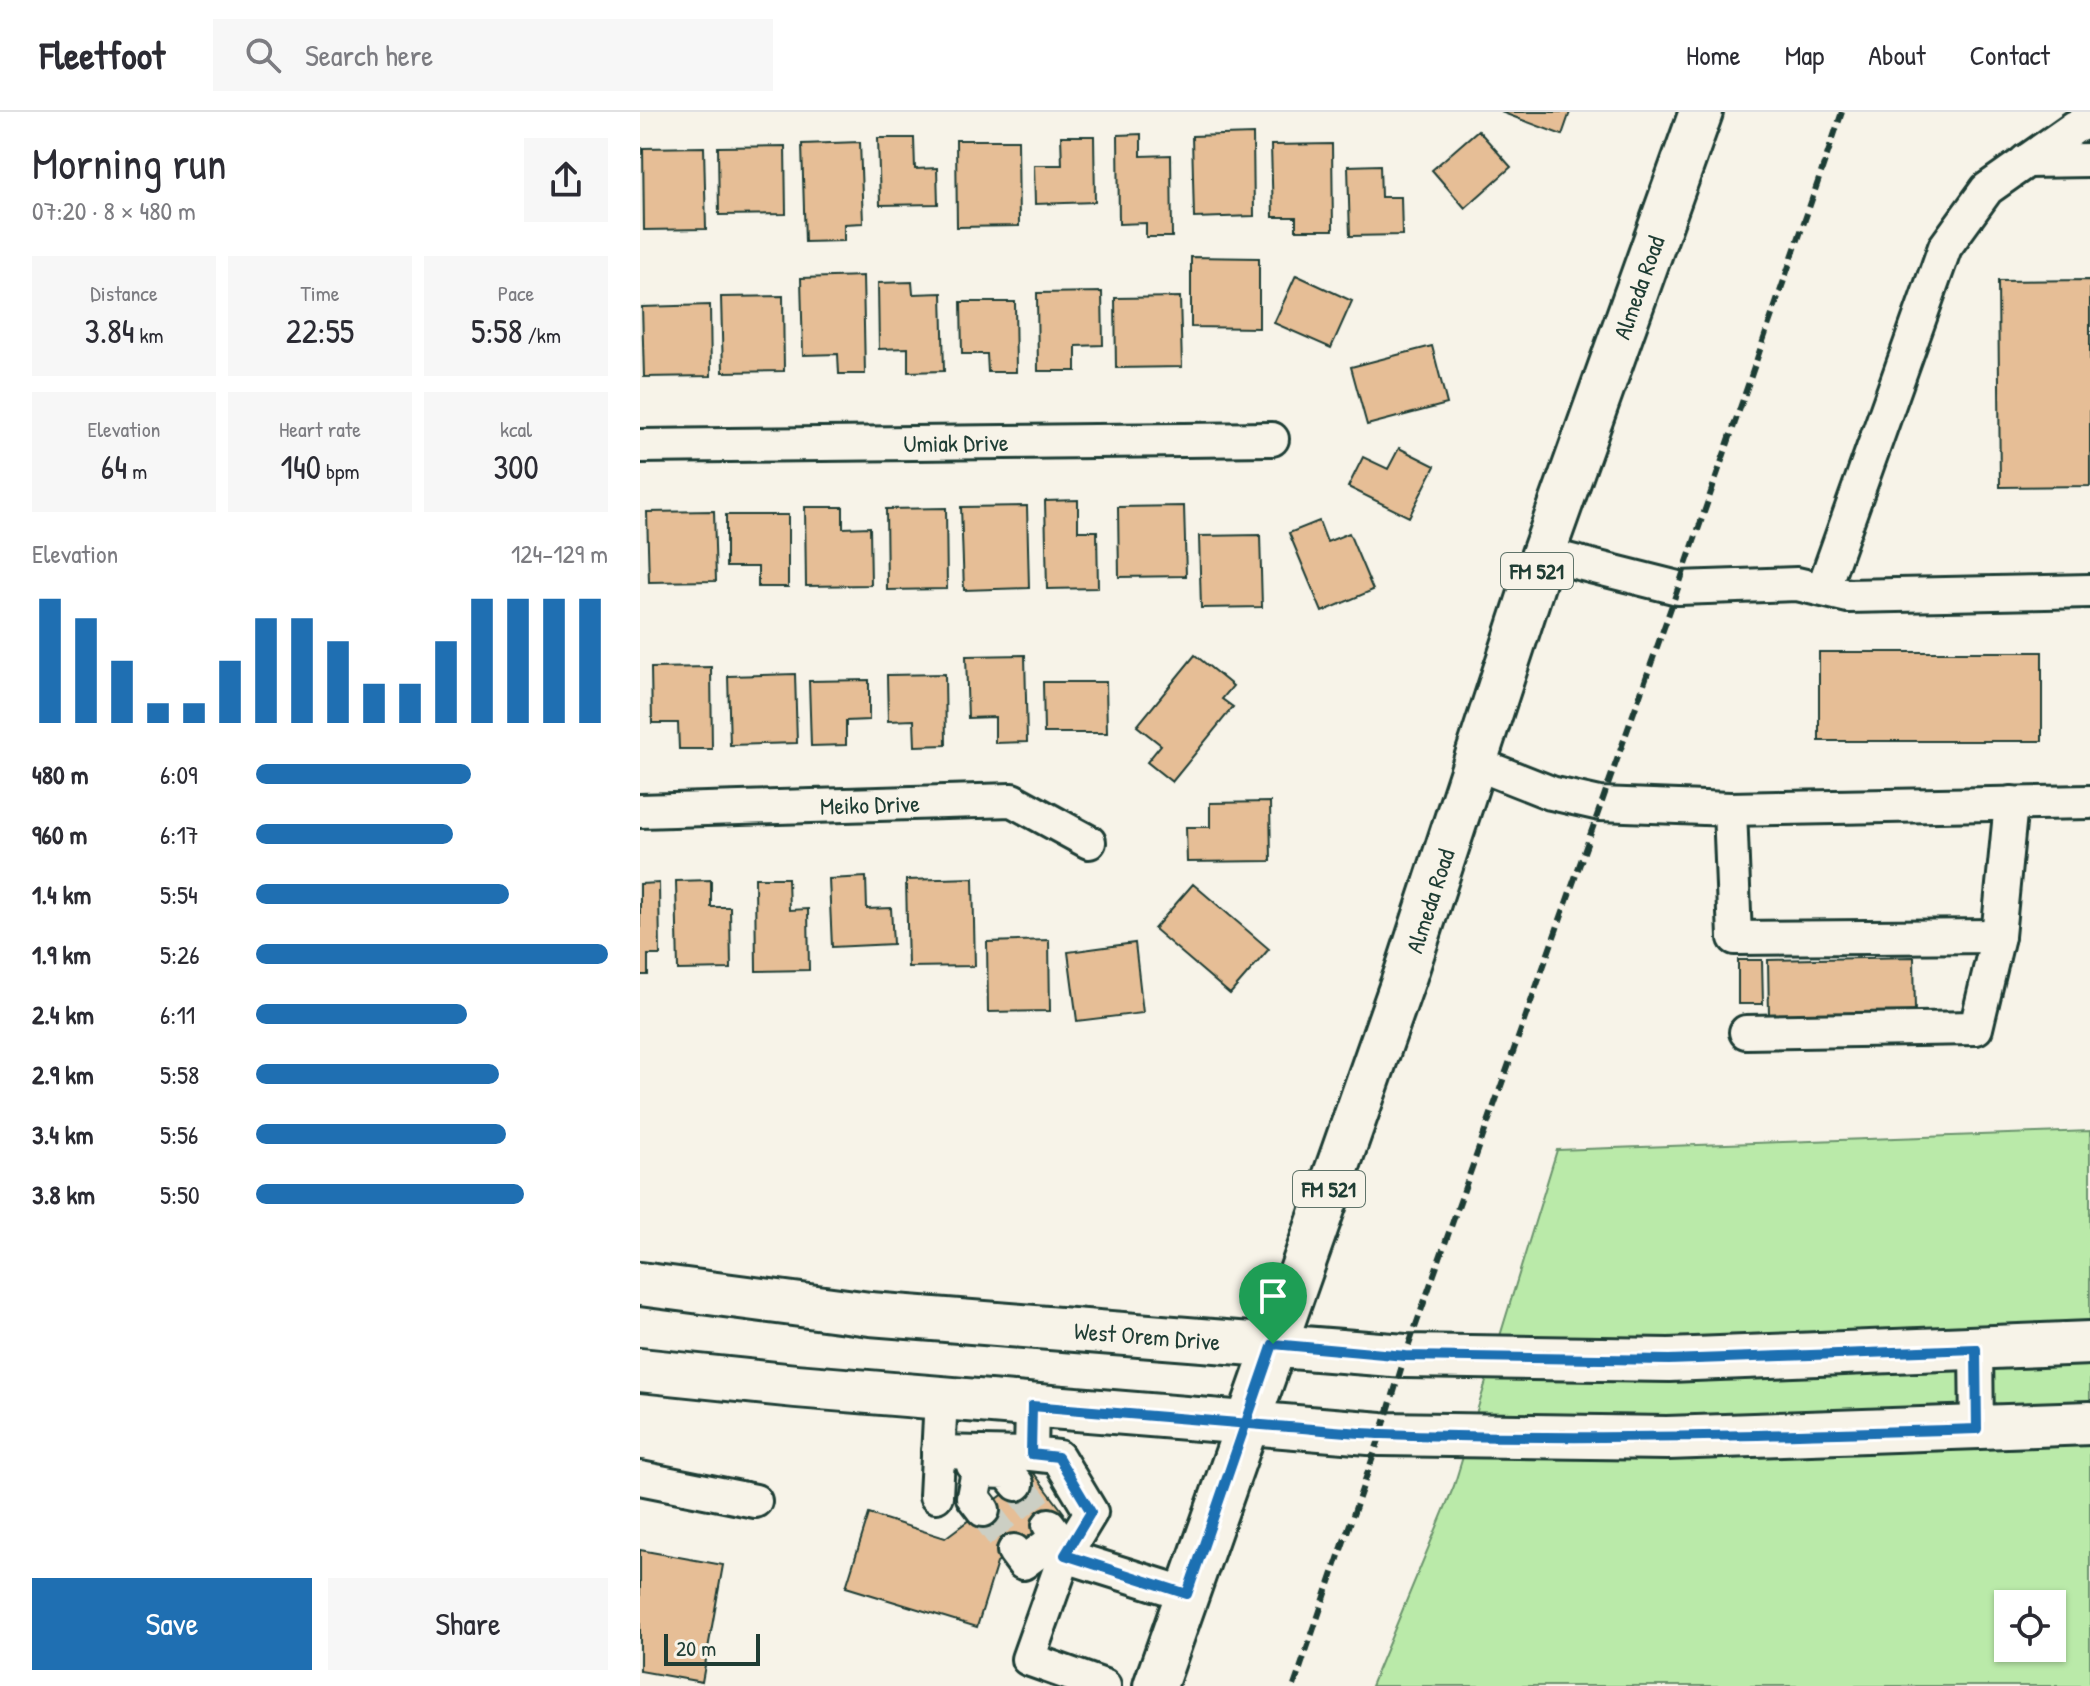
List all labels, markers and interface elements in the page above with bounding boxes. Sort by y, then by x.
search box [213,19,773,91]
text: Fleetfoot [40,29,165,81]
icon: search [241,33,285,77]
text: Search here [305,35,433,75]
text: Home [1686,36,1741,74]
text: Map [1785,36,1824,74]
text: About [1868,36,1926,74]
text: Contact [1970,36,2050,74]
text: Morning run [32,133,227,193]
button: share [524,138,608,222]
text: 07:20 · 8 × 480 m [32,193,196,228]
street label: Almeda Road [1605,231,1672,343]
text: Distance [90,278,158,308]
text: Time [301,278,339,308]
text: Pace [498,278,534,308]
text: 3.84 [84,308,134,354]
text: 22:55 [286,308,354,354]
text: 5:58 [471,308,522,354]
text: km [134,320,164,350]
text: /km [522,320,561,350]
text: Elevation [87,414,161,444]
text: Heart rate [279,414,361,444]
text: kcal [500,414,532,444]
street label: Umiak Drive [903,426,1009,459]
text: 64 [101,444,127,490]
text: 140 [281,444,321,490]
text: 300 [493,444,539,490]
text: m [127,456,147,486]
text: bpm [321,456,359,486]
text: Elevation [32,536,118,571]
text: 124–129 m [511,536,608,571]
road number: FM 521 [1501,553,1573,589]
text: 480 m [32,757,88,792]
text: 6:09 [160,757,198,792]
street label: Meiko Drive [820,787,921,822]
text: 960 m [32,817,87,852]
text: 6:17 [160,817,199,852]
street label: Almeda Road [1398,844,1462,957]
text: 1.4 km [32,877,91,912]
text: 5:54 [160,877,198,912]
text: 1.9 km [32,937,91,972]
text: 5:26 [160,937,200,972]
text: 2.4 km [32,997,94,1032]
text: 6:11 [160,997,195,1032]
text: 2.9 km [32,1057,94,1092]
text: 5:58 [160,1057,199,1092]
text: 3.4 km [32,1117,93,1152]
text: 5:56 [160,1117,198,1152]
road number: FM 521 [1293,1171,1365,1207]
text: 3.8 km [32,1177,95,1212]
text: 5:50 [160,1177,200,1212]
pin [1239,1262,1307,1344]
icon: arrive [1251,1274,1295,1318]
street label: West Orem Drive [1073,1314,1222,1357]
button: Save [32,1578,312,1670]
button: Share [328,1578,608,1670]
map controls [1994,1590,2066,1662]
button: locate [1994,1590,2066,1662]
scale bar [664,1630,760,1666]
text: 20 m [676,1633,716,1663]

